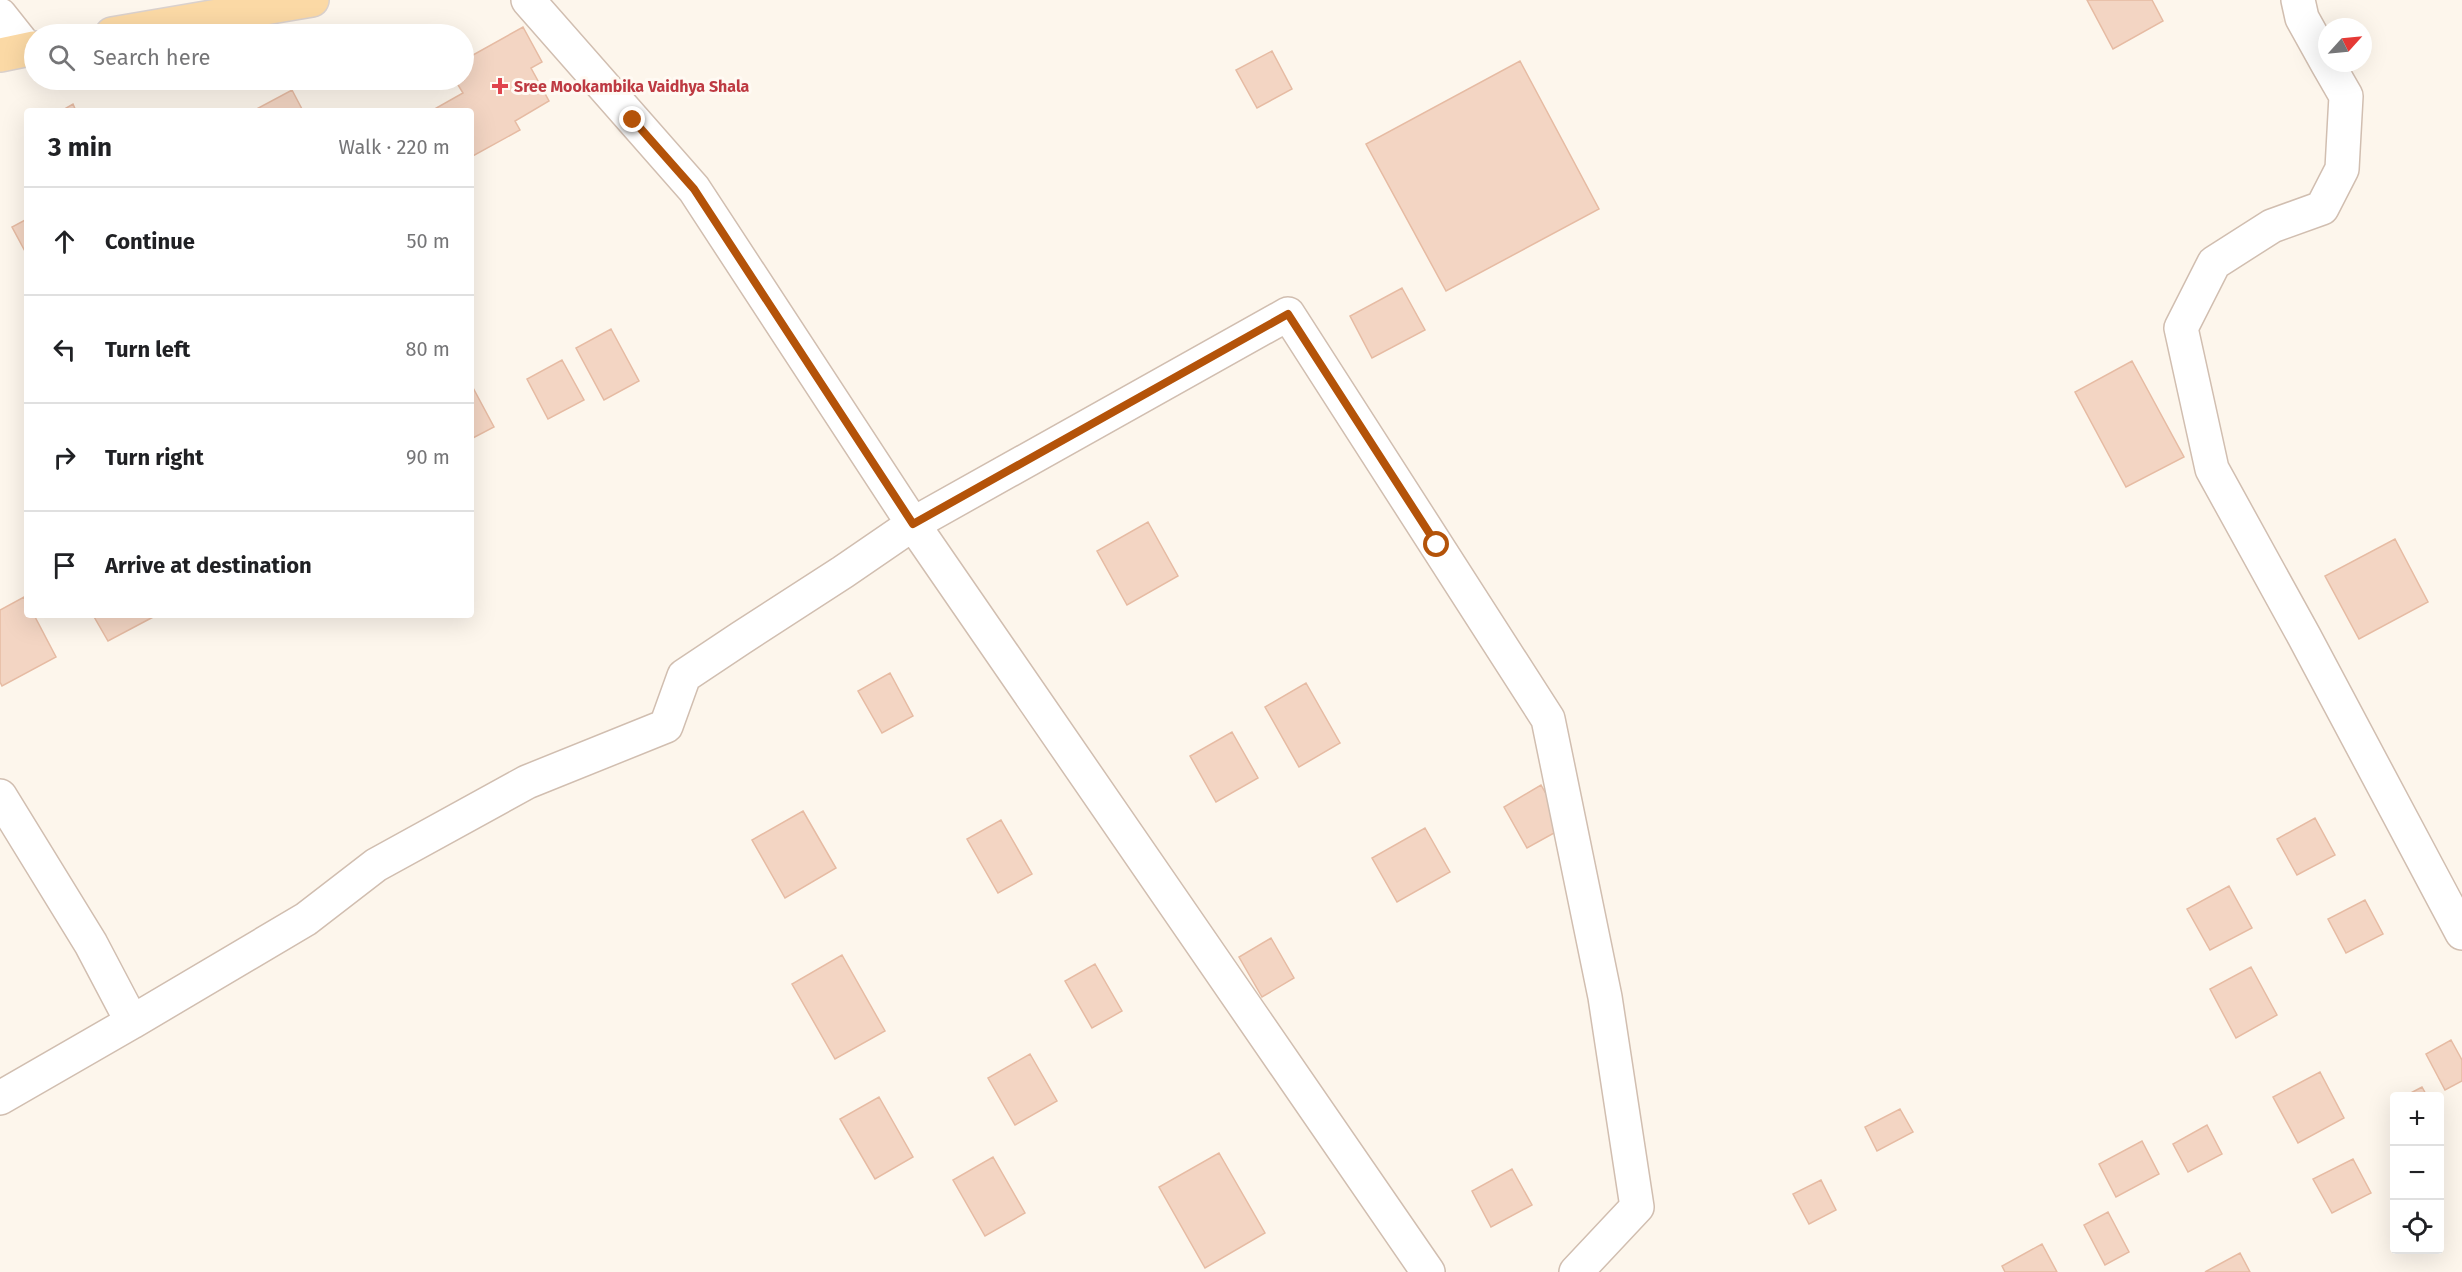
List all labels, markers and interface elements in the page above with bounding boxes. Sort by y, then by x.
north arrow [2318,18,2372,72]
search box [24,24,474,90]
icon: search [45,41,78,74]
text: Search here [93,44,211,71]
marker: Sree Mookambika Vaidhya Shala [491,77,509,95]
place label: Sree Mookambika Vaidhya Shala [514,77,750,96]
route end [619,106,645,132]
text: 3 min [48,132,112,163]
text: Walk · 220 m [339,135,450,159]
icon: ahead [48,225,81,258]
text: Continue [105,228,195,255]
text: 50 m [406,229,450,253]
icon: left [48,333,81,366]
text: Turn left [105,336,190,363]
text: 80 m [405,337,450,361]
icon: right [48,441,81,474]
text: Turn right [105,444,204,471]
text: 90 m [406,445,450,469]
route start [1423,531,1449,557]
icon: arrive [48,549,81,582]
text: Arrive at destination [105,552,312,579]
map controls [2390,1092,2444,1254]
button: + [2390,1092,2444,1146]
button: − [2390,1146,2444,1200]
button: locate [2390,1200,2444,1254]

